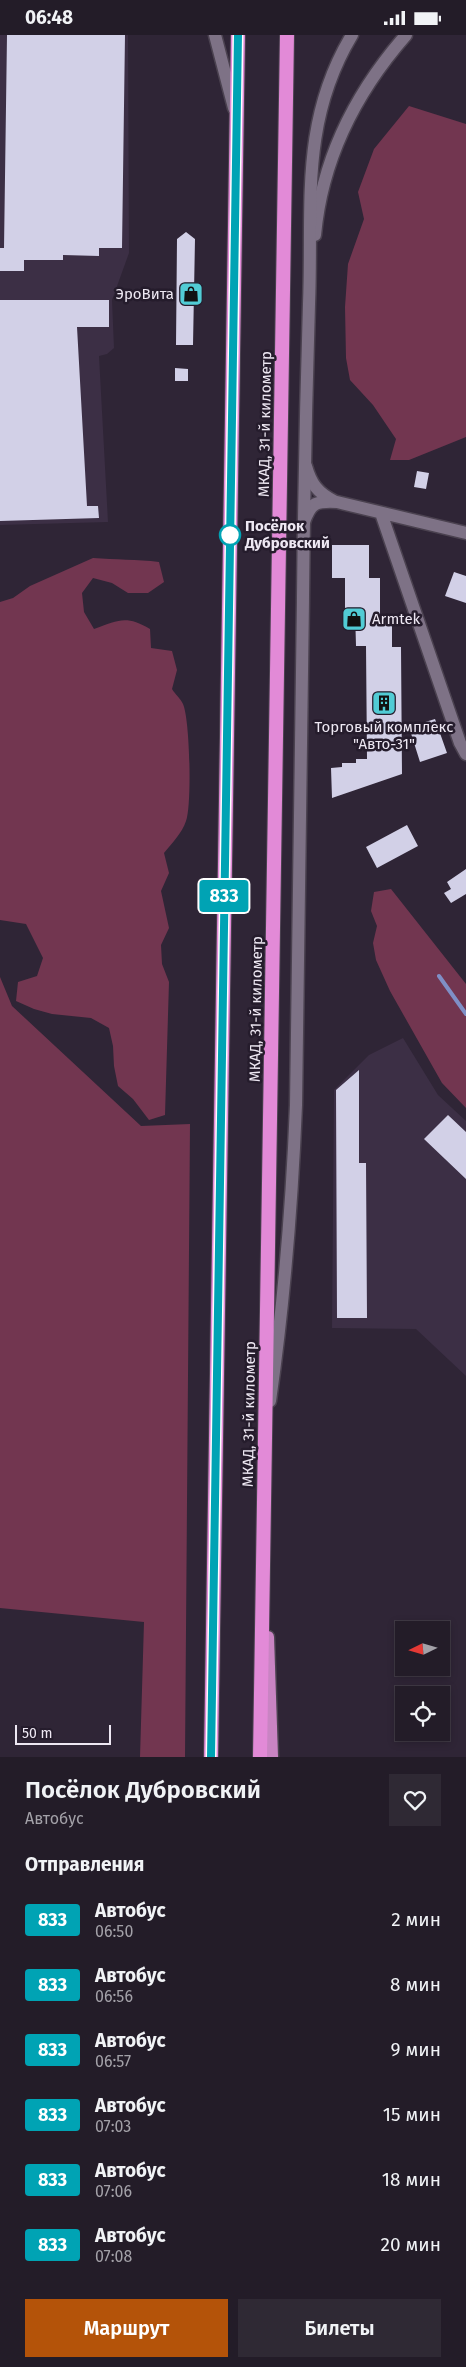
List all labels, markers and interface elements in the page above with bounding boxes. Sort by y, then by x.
text: 06:48 [25,6,73,29]
shop icon: ЭроВита [178,281,204,307]
place label: ЭроВита [116,285,174,303]
street label: МКАД, 31-й километр [255,351,275,497]
place label: Посёлок Дубровский [244,517,330,552]
marker: Посёлок Дубровский [219,524,241,546]
shop icon: Armtek [341,606,367,632]
place label: Armtek [372,610,421,628]
building icon: Торговый комплекс "Авто-31" [371,690,397,716]
place label: Торговый комплекс "Авто-31" [315,718,453,753]
line badge: 833 [195,880,253,912]
text: 833 [209,885,239,907]
street label: МКАД, 31-й километр [246,936,266,1082]
street label: МКАД, 31-й километр [239,1341,259,1487]
north arrow [395,1621,450,1676]
map controls [395,1621,450,1741]
button: locate [395,1686,450,1741]
scale bar [15,1722,111,1745]
text: 50 m [22,1725,53,1742]
button: heart [389,1774,441,1826]
text: Посёлок Дубровский [25,1776,261,1804]
text: Автобус [25,1809,84,1828]
text: Отправления [25,1853,144,1876]
text: Автобус [95,1899,166,1922]
text: 2 мин [391,1908,441,1931]
text: 833 [38,1909,67,1931]
text: 06:50 [95,1922,133,1941]
text: Автобус [95,1964,166,1987]
text: 8 мин [390,1973,441,1996]
text: 833 [38,1974,67,1996]
text: 06:56 [95,1987,133,2006]
text: Автобус [95,2029,166,2052]
text: 9 мин [391,2038,441,2061]
text: 833 [38,2039,67,2061]
text: 06:57 [95,2052,131,2071]
text: Автобус [95,2094,166,2117]
text: 15 мин [383,2103,441,2126]
text: 833 [38,2104,67,2126]
text: 07:03 [95,2117,131,2136]
text: Автобус [95,2159,166,2182]
text: 18 мин [382,2168,441,2191]
text: 833 [38,2169,67,2191]
text: 07:06 [95,2182,132,2201]
text: Автобус [95,2224,166,2247]
text: 20 мин [381,2233,441,2256]
text: 833 [38,2234,67,2256]
text: 07:08 [95,2247,132,2266]
button: Маршрут [25,2299,228,2357]
button: Билеты [238,2299,441,2357]

